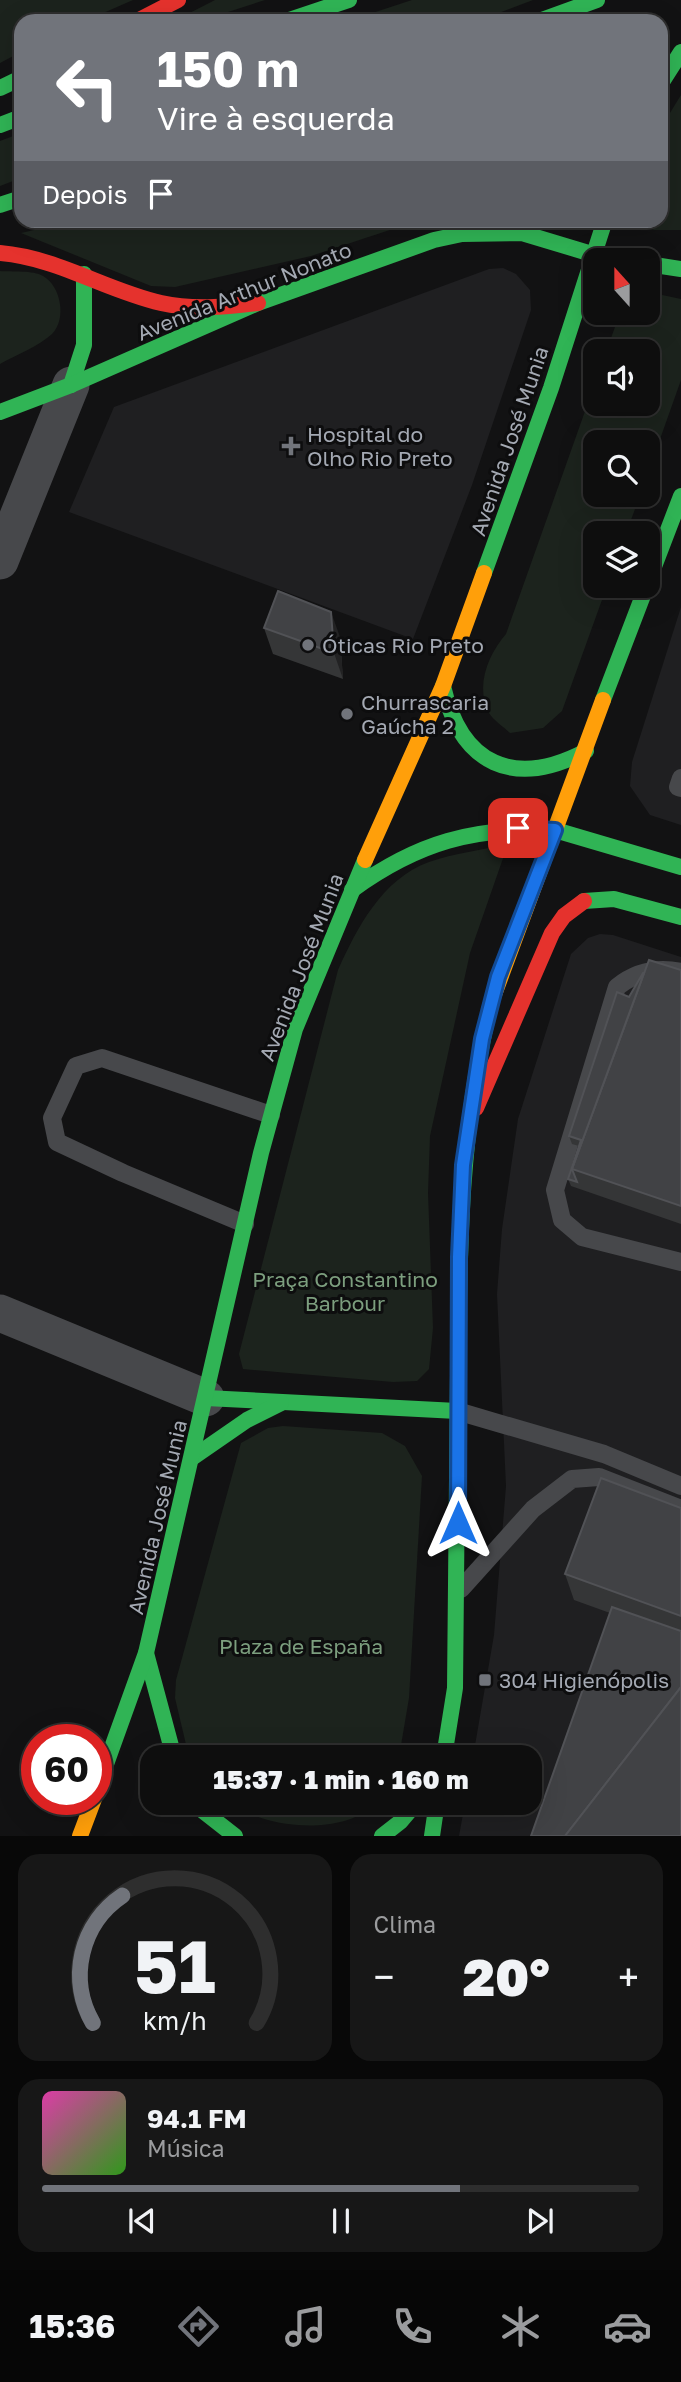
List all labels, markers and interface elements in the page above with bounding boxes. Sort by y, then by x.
text: 150 m [157,39,299,98]
icon: left [42,42,133,133]
text: Vire à esquerda [157,99,395,137]
icon: arrive [142,175,180,213]
text: Depois [42,179,128,210]
street label: Avenida Arthur Nonato [133,236,355,346]
north arrow [583,248,660,326]
map controls [583,248,660,598]
button: sound [583,339,660,416]
street label: Avenida José Munia [464,343,554,539]
place label: Hospital do Olho Rio Preto [307,421,453,471]
button: search [583,430,660,507]
marker: Hospital do Olho Rio Preto [281,436,301,456]
button: layers [583,521,660,598]
place label: Óticas Rio Preto [322,632,484,658]
marker: Óticas Rio Preto [300,637,316,653]
place label: Churrascaria Gaúcha 2 [361,689,489,739]
marker: Churrascaria Gaúcha 2 [339,706,355,722]
pin [488,798,548,858]
icon: arrive [499,809,537,847]
street label: Avenida José Munia [253,870,349,1064]
park label: Praça Constantino Barbour [252,1266,438,1316]
street label: Avenida José Munia [122,1417,192,1617]
position arrow [421,1486,495,1560]
park label: Plaza de España [219,1633,383,1659]
place label: 304 Higienópolis [499,1667,669,1693]
marker: 304 Higienópolis [477,1672,493,1688]
speed limit sign: 60 [21,1724,112,1815]
text: 15:37 · 1 min · 160 m [213,1764,469,1795]
text: Clima [374,1910,436,1938]
text: 51 [134,1923,216,2010]
text: 20° [463,1945,550,2007]
text: − [374,1954,394,1999]
text: + [618,1954,639,1999]
text: km/h [143,2005,207,2036]
text: 94.1 FM [147,2103,247,2134]
text: Música [147,2134,225,2162]
icon: previous [123,2202,161,2240]
icon: pause [322,2202,360,2240]
icon: next [521,2202,559,2240]
icon: directions [174,2302,223,2351]
icon: music [281,2302,330,2351]
icon: phone [388,2302,437,2351]
icon: climate [496,2302,545,2351]
icon: car [603,2302,652,2351]
text: 15:36 [29,2307,115,2345]

